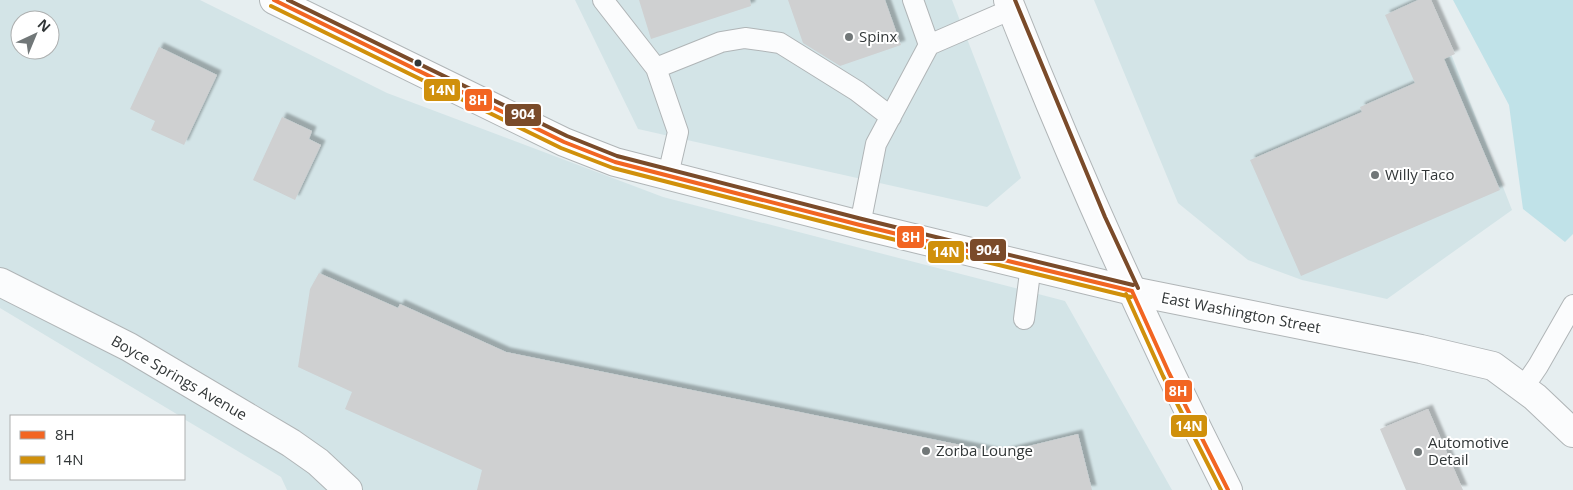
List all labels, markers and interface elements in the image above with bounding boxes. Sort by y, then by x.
north arrow [10,10,60,60]
text: N [34,14,55,36]
place label: Spinx [859,26,897,46]
marker: Spinx [843,31,855,43]
unlabelled marker [413,58,423,68]
line badge: 14N [423,78,461,102]
text: 14N [428,80,456,99]
line badge: 8H [464,88,493,112]
text: 8H [469,90,487,109]
line badge: 904 [504,103,542,127]
text: 904 [511,104,535,123]
place label: Willy Taco [1385,164,1454,184]
marker: Willy Taco [1369,169,1381,181]
line badge: 8H [896,225,925,249]
text: 8H [902,227,920,246]
line badge: 904 [969,238,1007,262]
line badge: 14N [927,240,965,264]
text: 904 [976,240,1000,259]
text: 14N [932,242,960,261]
street label: East Washington Street [1160,287,1323,337]
street label: Boyce Springs Avenue [108,330,251,424]
line badge: 8H [1164,379,1193,403]
text: 8H [1169,381,1187,400]
line badge: 14N [1170,414,1208,438]
legend [10,415,185,480]
text: 14N [1175,416,1203,435]
text: 8H [55,424,75,444]
place label: Automotive Detail [1428,432,1509,469]
place label: Zorba Lounge [936,440,1033,460]
marker: Zorba Lounge [920,445,932,457]
marker: Automotive Detail [1412,446,1424,458]
text: 14N [55,449,83,469]

